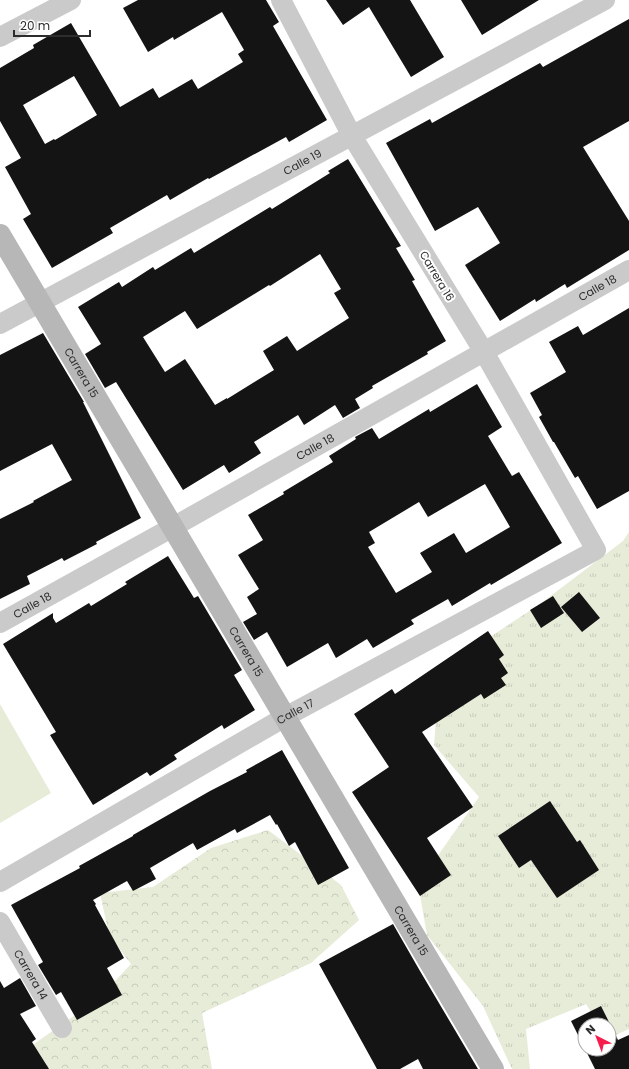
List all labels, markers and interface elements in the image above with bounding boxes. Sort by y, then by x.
scale bar [14,12,90,38]
text: 20 m [20,17,50,34]
street label: Calle 19 [280,145,325,179]
street label: Carrera 16 [416,248,458,304]
street label: Calle 18 [575,271,619,305]
street label: Carrera 15 [60,345,103,401]
street label: Calle 18 [293,430,337,464]
street label: Calle 18 [10,588,54,622]
street label: Carrera 15 [225,624,267,680]
street label: Calle 17 [273,695,317,728]
street label: Carrera 15 [390,902,432,959]
street label: Carrera 14 [10,946,52,1003]
north arrow [577,1017,617,1057]
text: N [582,1021,599,1038]

